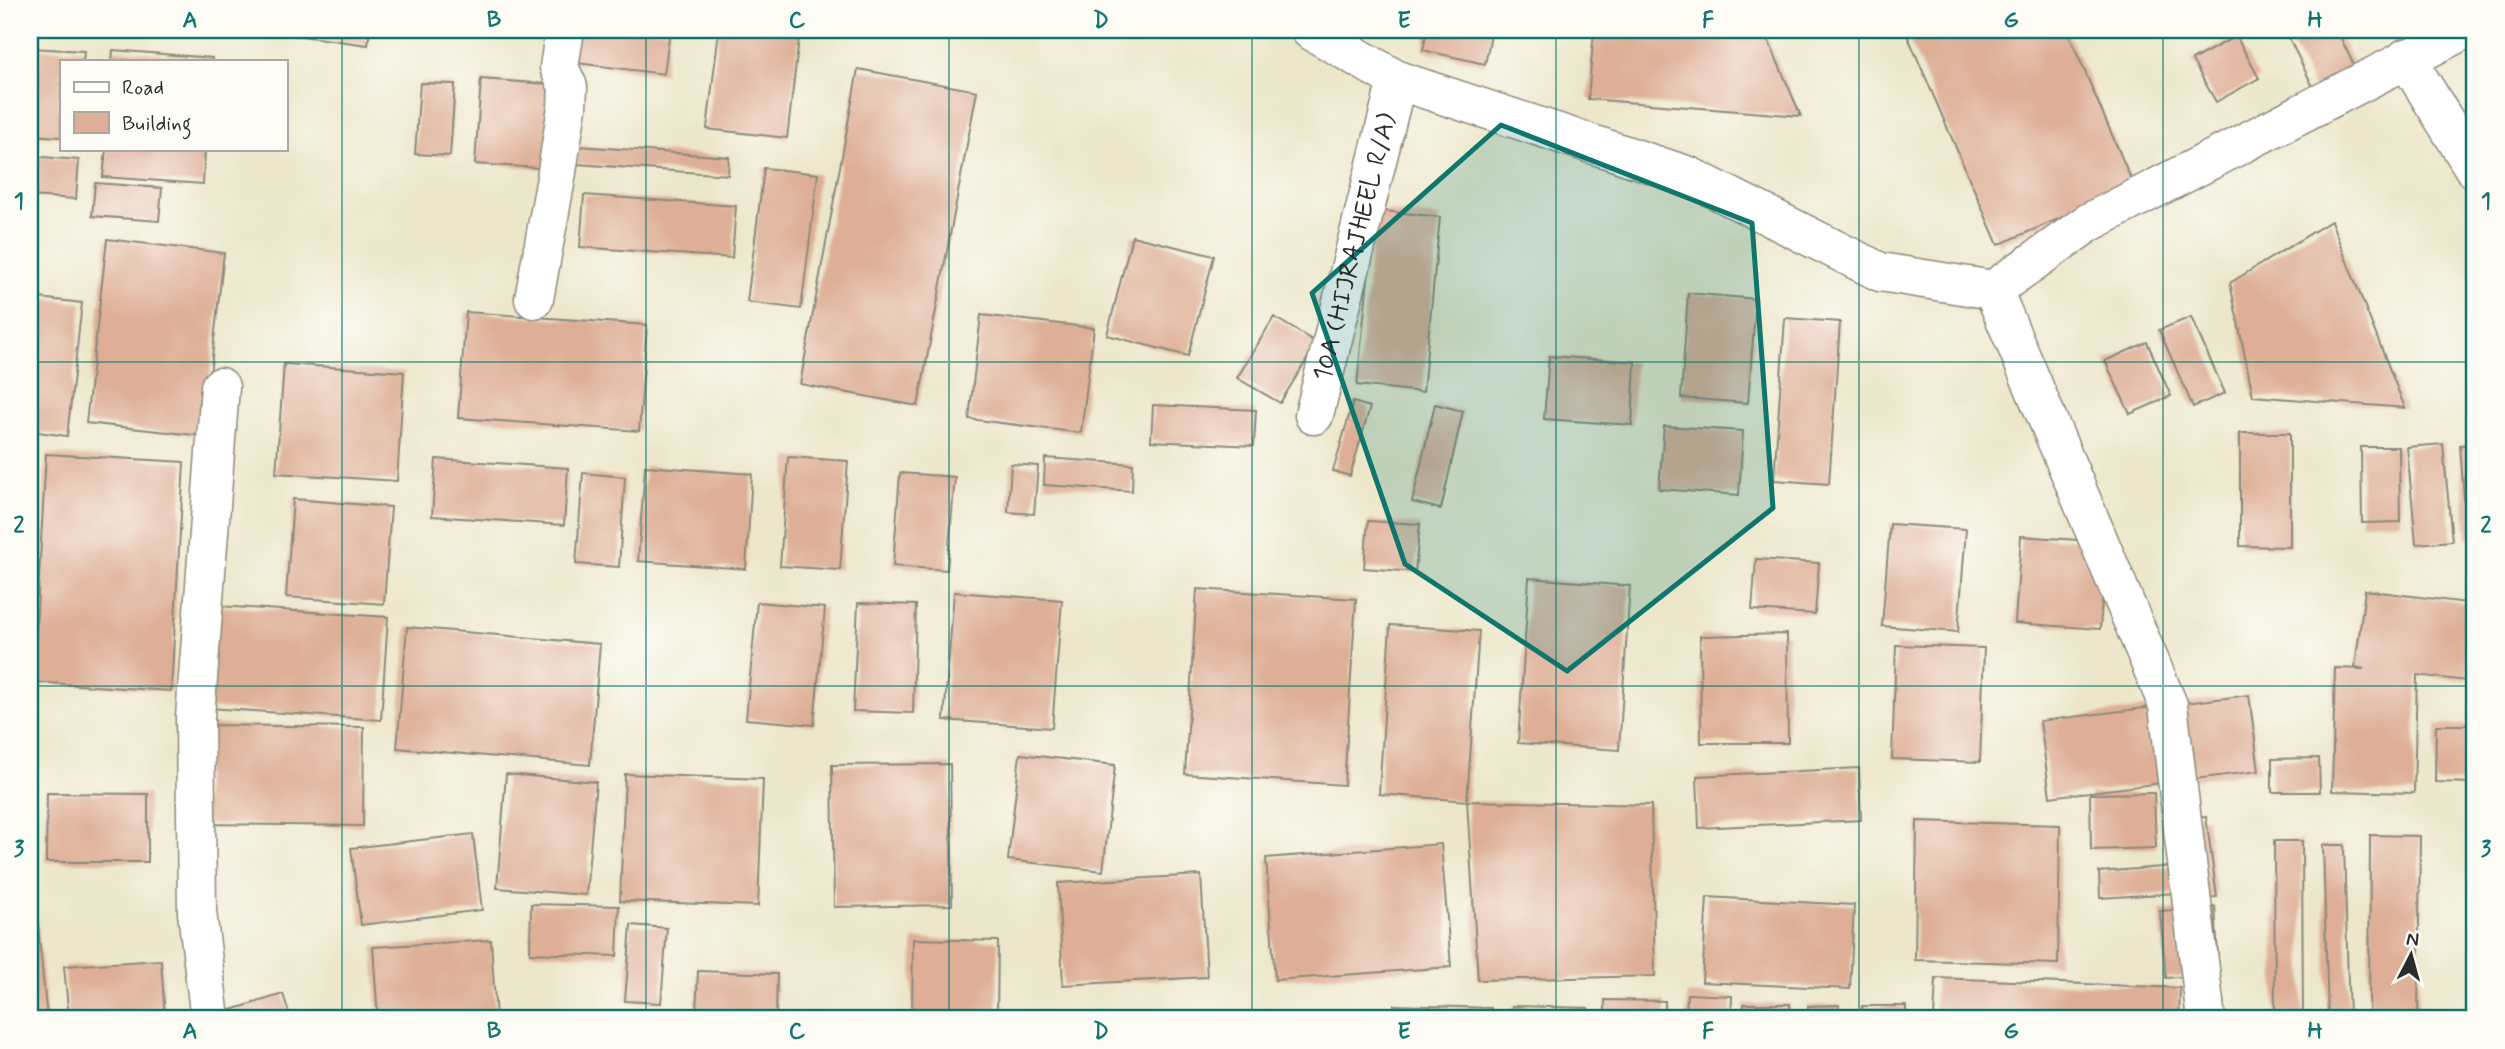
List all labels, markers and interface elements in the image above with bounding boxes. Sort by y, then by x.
text: A [182,6,198,36]
text: B [487,6,502,36]
text: C [789,6,806,36]
text: D [1093,6,1109,36]
text: E [1397,6,1411,36]
text: F [1702,6,1714,36]
text: G [2003,6,2019,36]
text: H [2307,6,2323,36]
legend [60,60,287,150]
text: Road [122,74,164,102]
text: Building [122,110,192,140]
street label: 10A (HIJRAJHEEL R/A) [1306,110,1405,384]
text: 1 [14,187,24,217]
text: 1 [2481,187,2491,217]
text: 2 [13,511,25,541]
text: 2 [2480,511,2492,541]
text: 3 [14,835,25,865]
text: 3 [2481,835,2492,865]
north arrow [2376,920,2446,990]
text: N [2405,926,2420,953]
text: A [182,1017,198,1047]
text: B [487,1017,502,1047]
text: C [789,1017,806,1047]
text: D [1093,1017,1109,1047]
text: E [1397,1017,1411,1047]
text: F [1702,1017,1714,1047]
text: G [2003,1017,2019,1047]
text: H [2307,1017,2323,1047]

